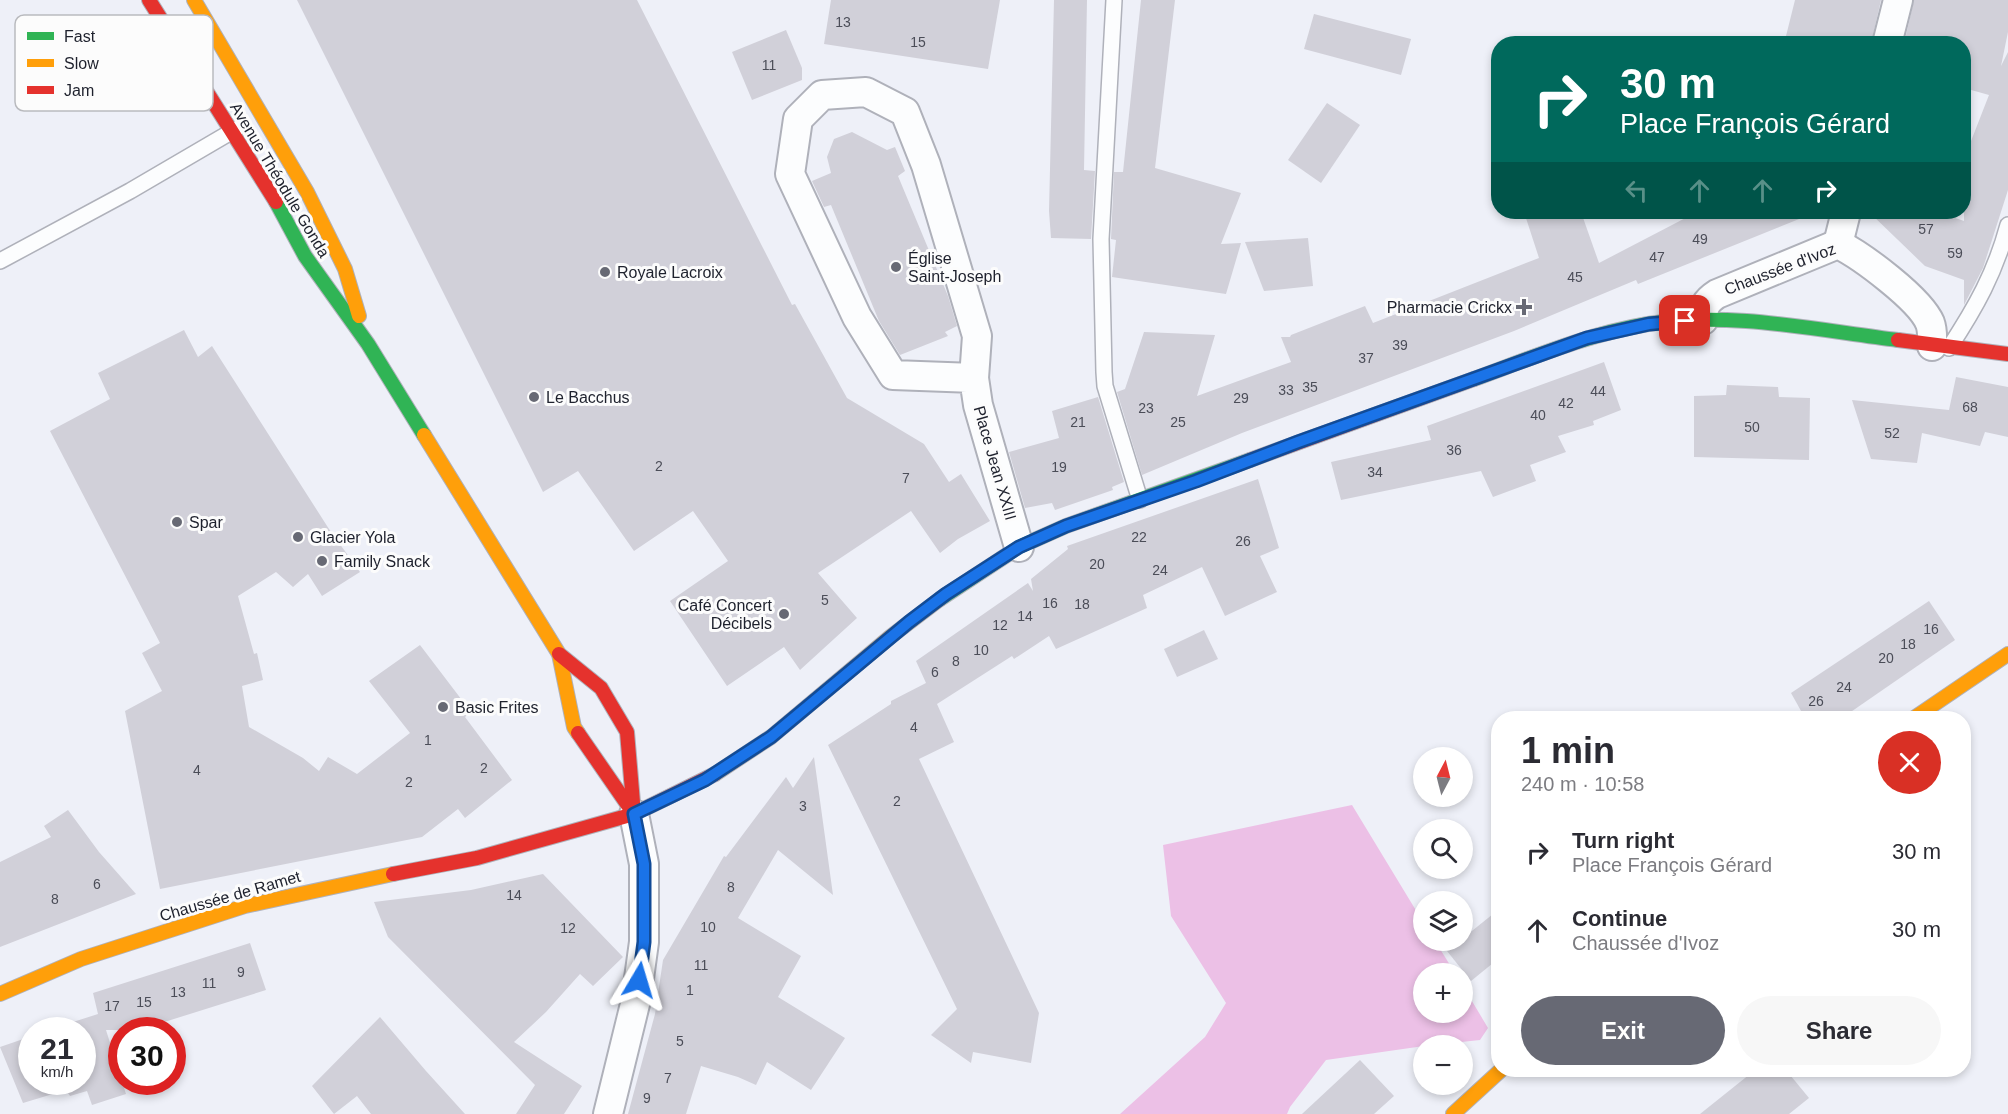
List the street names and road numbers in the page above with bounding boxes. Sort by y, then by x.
street label: Avenue Théodule Gonda [227,100,333,260]
street label: Chaussée d'Ivoz [1722,240,1838,298]
street label: Place Jean XXIII [971,404,1019,522]
street label: Chaussée de Ramet [158,868,303,924]

